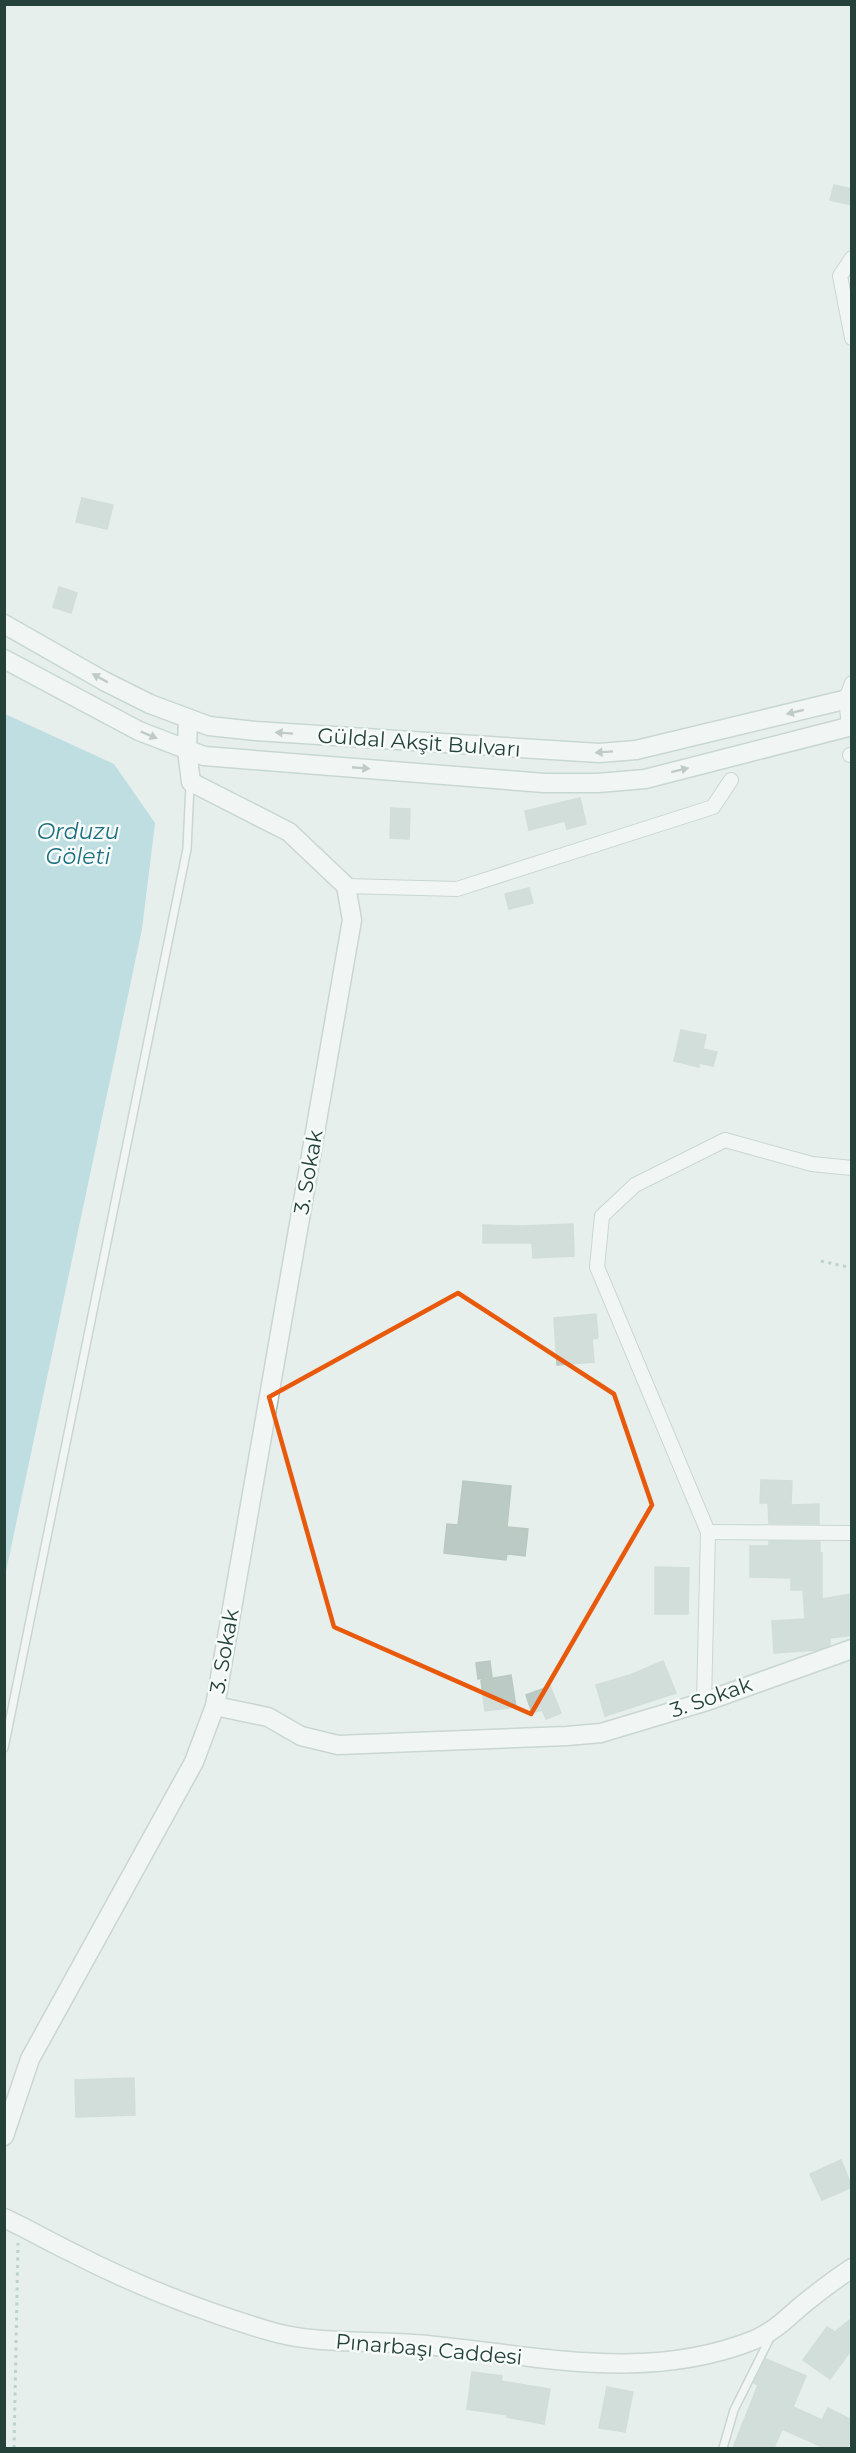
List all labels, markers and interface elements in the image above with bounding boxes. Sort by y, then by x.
one-way arrow [91,673,108,683]
one-way arrow [785,707,804,717]
street label: Güldal Akşit Bulvarı [317,722,521,762]
one-way arrow [274,728,293,737]
one-way arrow [140,731,158,740]
one-way arrow [595,748,614,757]
one-way arrow [351,763,370,773]
one-way arrow [671,764,689,774]
water label: Orduzu Göleti [37,818,119,870]
street label: 3. Sokak [288,1127,328,1216]
street label: 3. Sokak [204,1606,244,1695]
street label: 3. Sokak [667,1671,756,1723]
street label: Pınarbaşı Caddesi [335,2328,523,2370]

